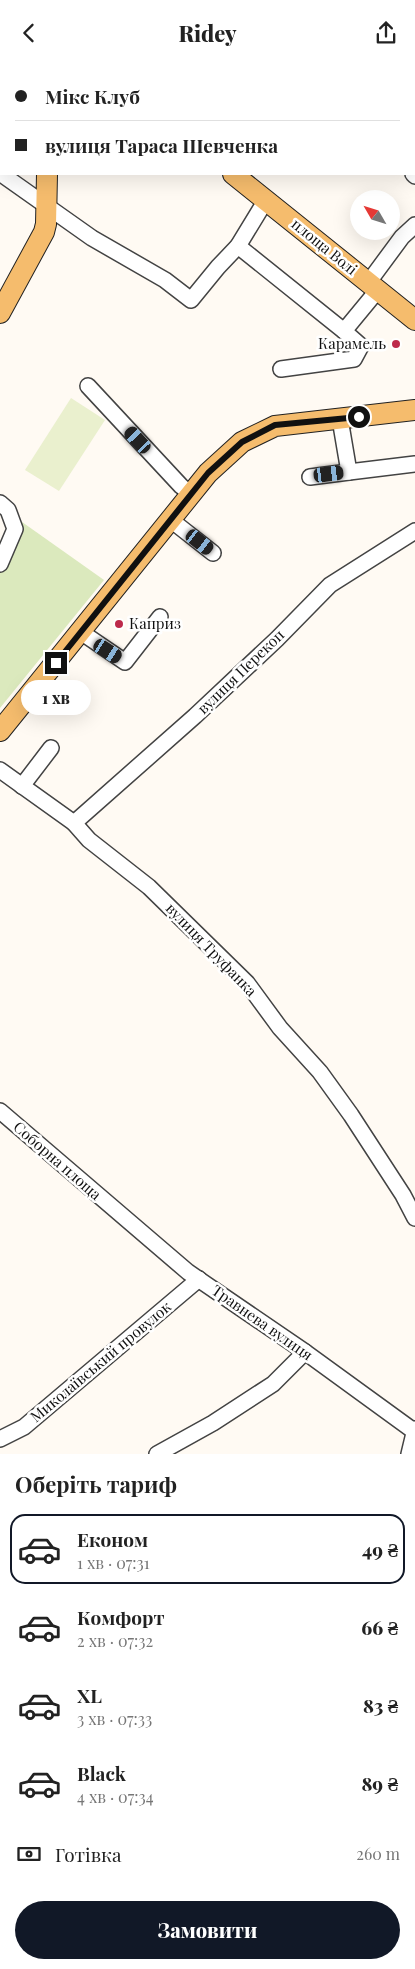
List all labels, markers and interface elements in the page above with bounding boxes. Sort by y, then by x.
text: Ridey [178,18,237,48]
icon: back [15,19,43,47]
icon: share [372,19,400,47]
text: Мікс Клуб [45,83,140,109]
text: вулиця Тараса Шевченка [45,132,278,158]
north arrow [350,190,400,240]
map controls [350,190,400,240]
street label: площа Волі [288,214,362,279]
place label: Карамель [318,333,386,353]
marker: Карамель [390,338,402,350]
route start [348,406,370,428]
car [122,424,153,456]
car [313,465,344,483]
car [183,527,216,557]
place label: Каприз [129,613,181,633]
marker: Каприз [113,618,125,630]
street label: вулиця Перекоп [193,625,288,718]
car [91,637,124,665]
route end [45,652,67,674]
callout: 1 хв [21,681,91,715]
text: 1 хв [42,687,70,708]
street label: вулиця Труфанка [162,898,262,1001]
street label: Соборна площа [9,1117,106,1204]
street label: Травнева вулиця [208,1280,317,1364]
street label: Миколаївський провулок [26,1296,175,1426]
text: Оберіть тариф [15,1469,177,1499]
text: Економ [77,1526,148,1552]
icon: car [17,1527,62,1572]
text: 49 ₴ [362,1536,398,1562]
text: 1 хв · 07:31 [77,1552,150,1573]
text: Комфорт [77,1604,165,1630]
icon: car [17,1605,62,1650]
text: 66 ₴ [361,1614,398,1640]
text: 2 хв · 07:32 [77,1630,153,1651]
text: XL [77,1682,102,1708]
icon: car [17,1683,62,1728]
text: 83 ₴ [363,1692,398,1718]
text: 3 хв · 07:33 [77,1708,152,1729]
text: Black [77,1760,126,1786]
icon: car [17,1761,62,1806]
text: 89 ₴ [361,1770,398,1796]
text: 4 хв · 07:34 [77,1786,154,1807]
icon: cash [15,1840,43,1868]
text: Готівка [55,1841,121,1867]
text: 260 m [356,1843,400,1864]
button: Замовити [15,1901,400,1959]

